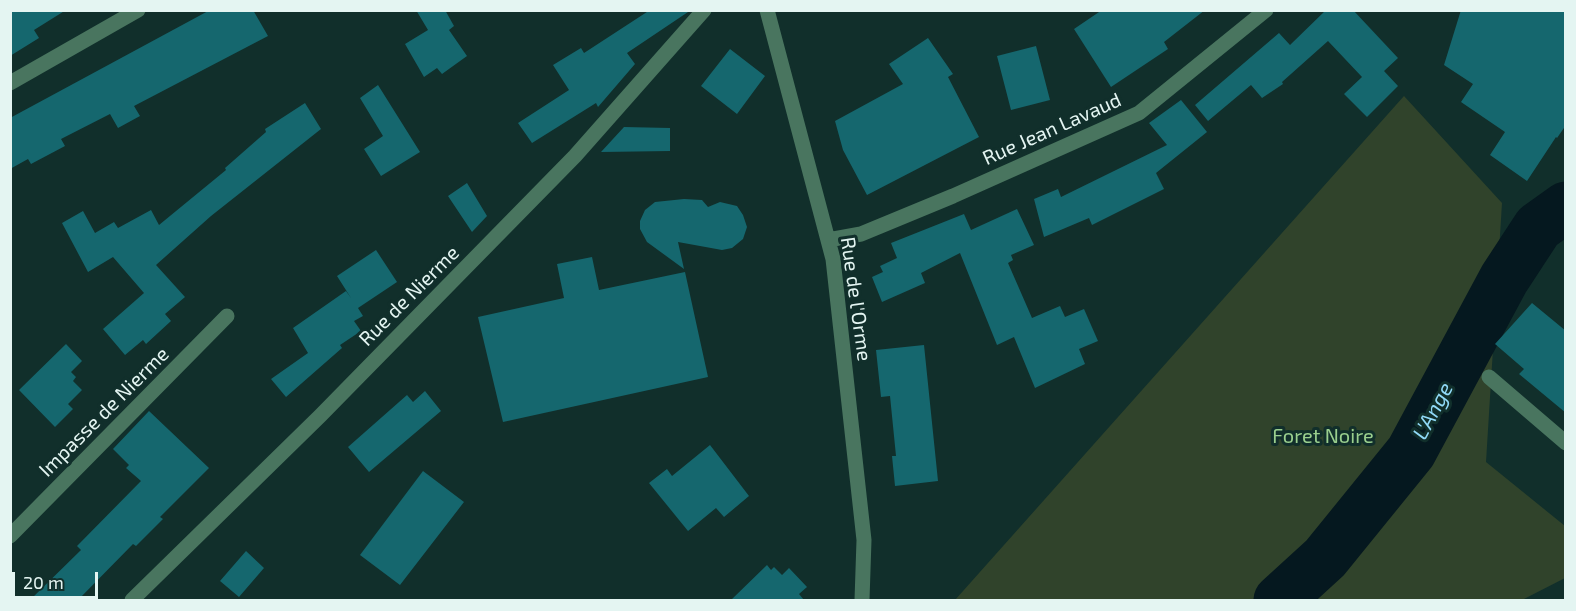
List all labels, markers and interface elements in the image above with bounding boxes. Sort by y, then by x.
street label: Rue Jean Lavaud [979,88,1125,170]
street label: Rue de l'Orme [835,235,877,363]
street label: Rue de Nierme [354,241,464,351]
street label: Impasse de Nierme [34,342,174,482]
water label: L'Ange [1408,378,1458,444]
park label: Foret Noire [1272,424,1374,448]
scale bar [15,560,100,598]
text: 20 m [23,571,64,593]

